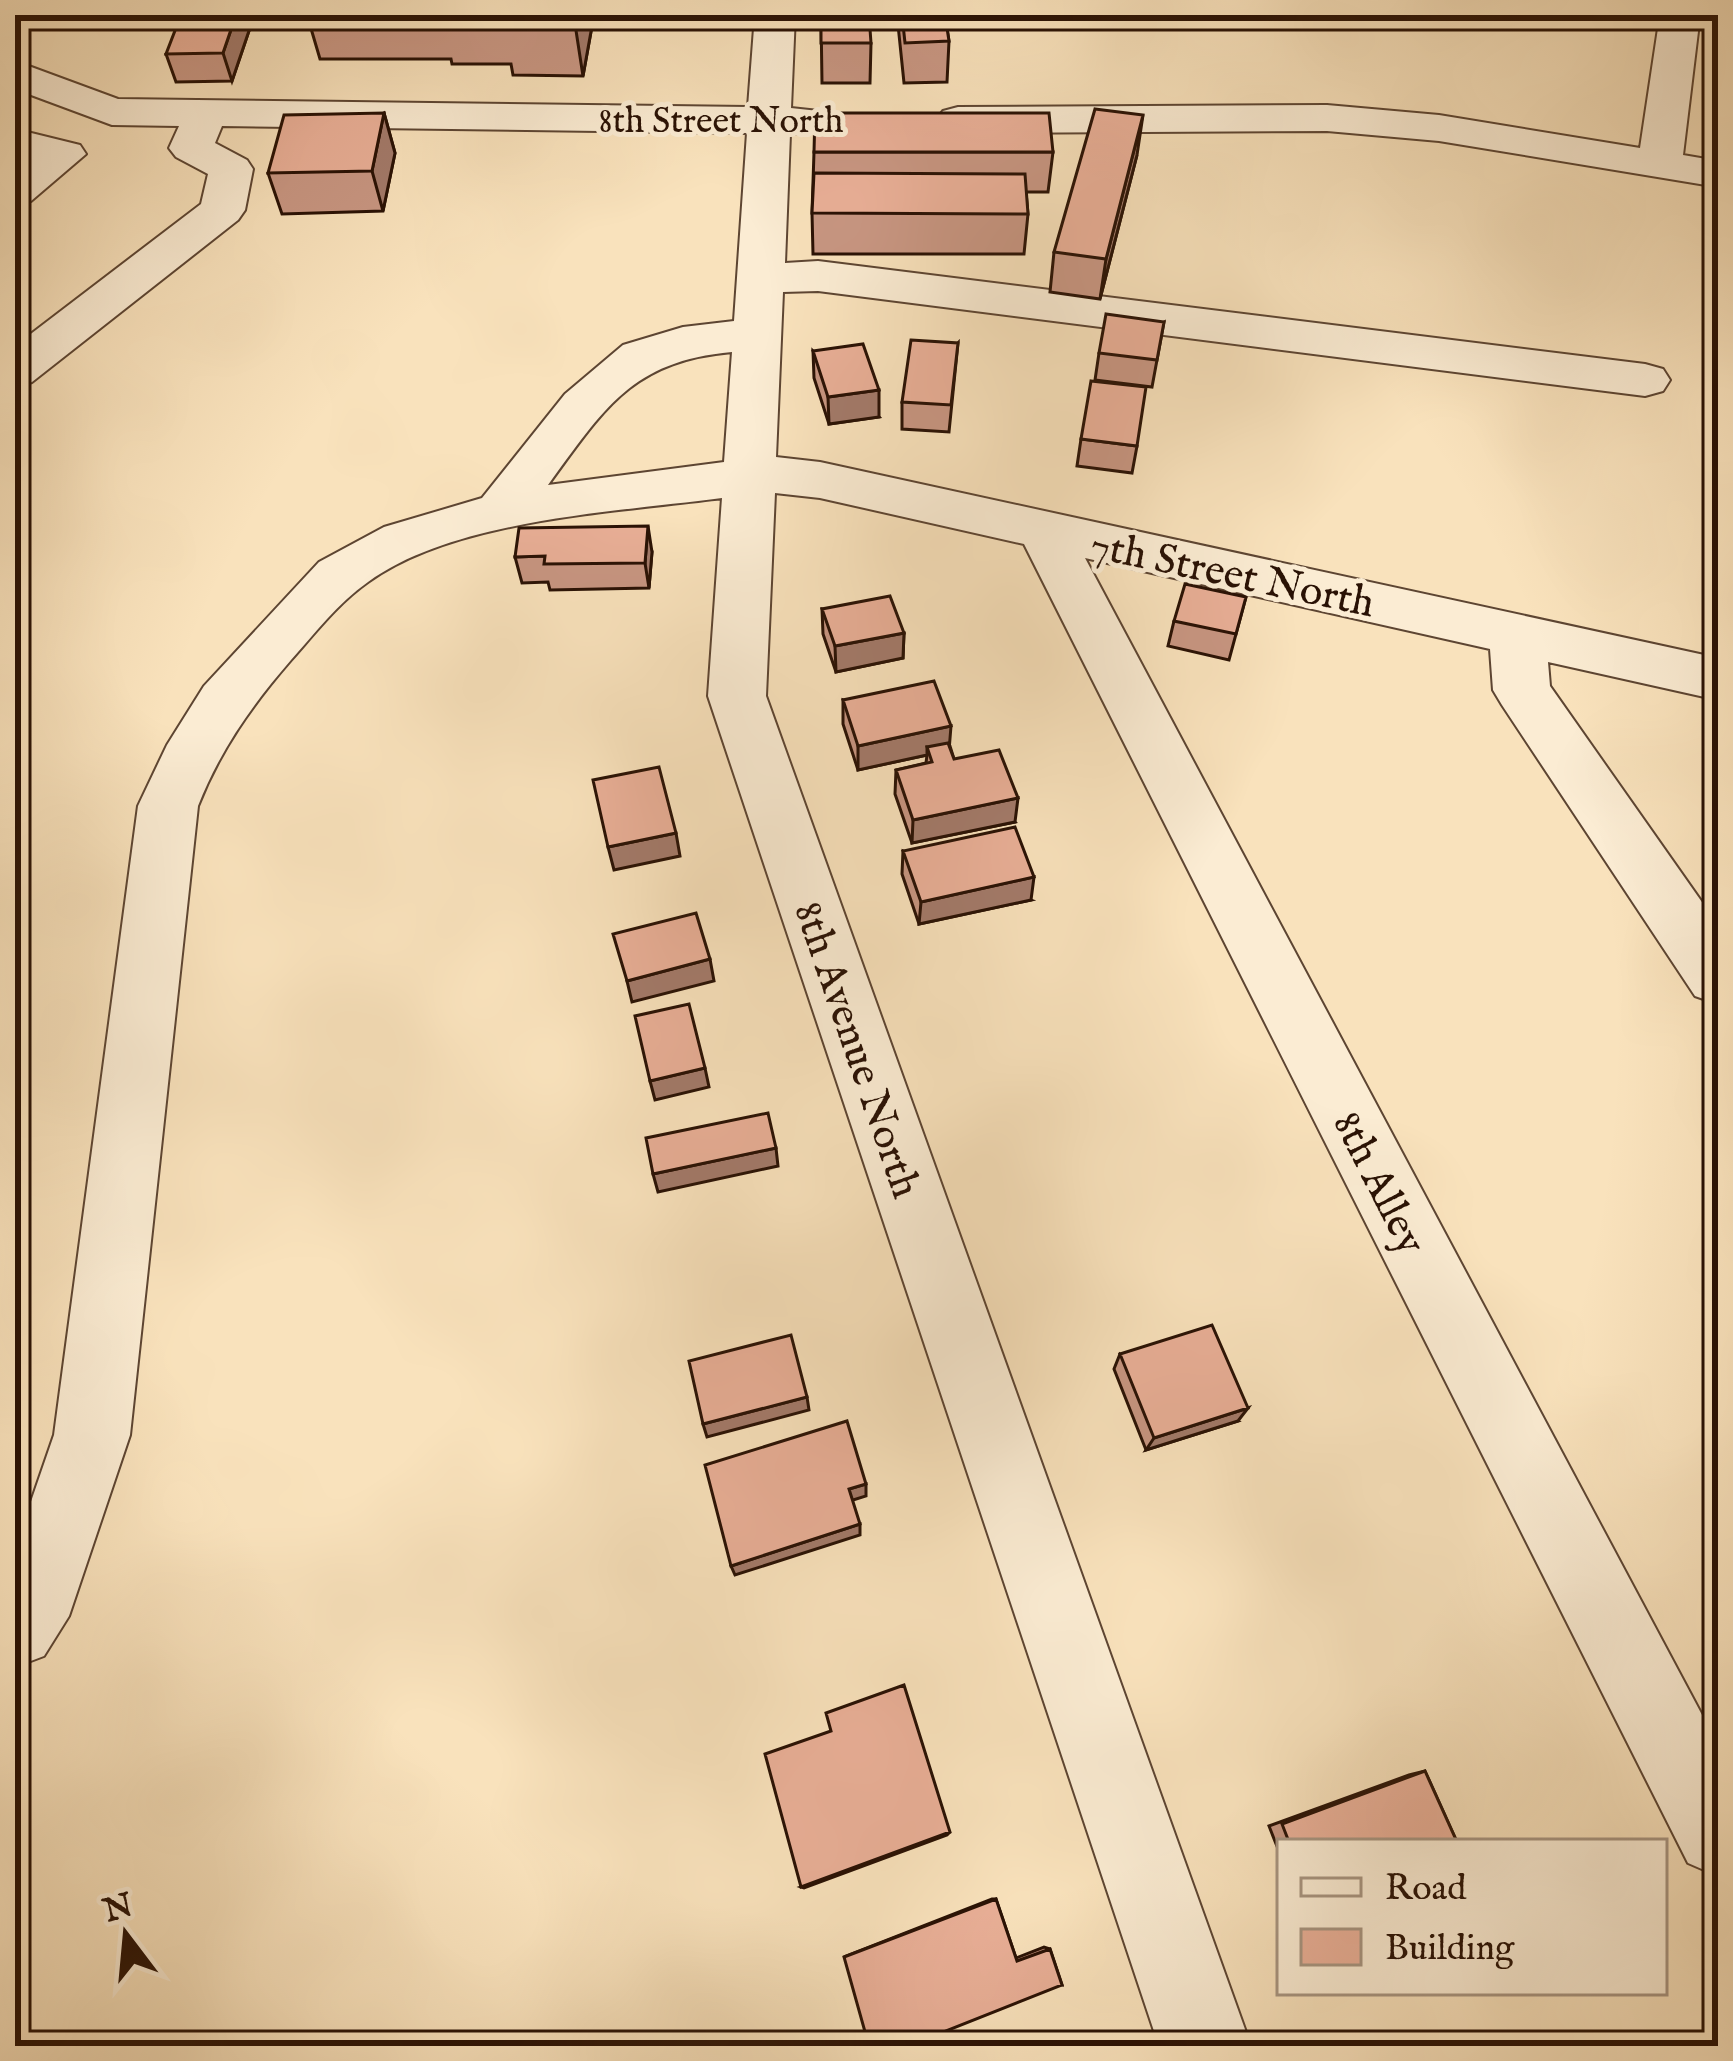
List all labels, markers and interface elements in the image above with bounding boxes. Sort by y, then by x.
street label: 8th Street North [599,99,843,145]
street label: 7th Street North [1085,519,1379,631]
street label: 8th Avenue North [780,895,931,1205]
street label: 8th Alley [1319,1103,1436,1264]
legend [1277,1839,1667,1995]
text: Road [1385,1866,1467,1912]
north arrow [66,1875,186,1995]
text: N [98,1885,138,1933]
text: Building [1385,1926,1515,1972]

